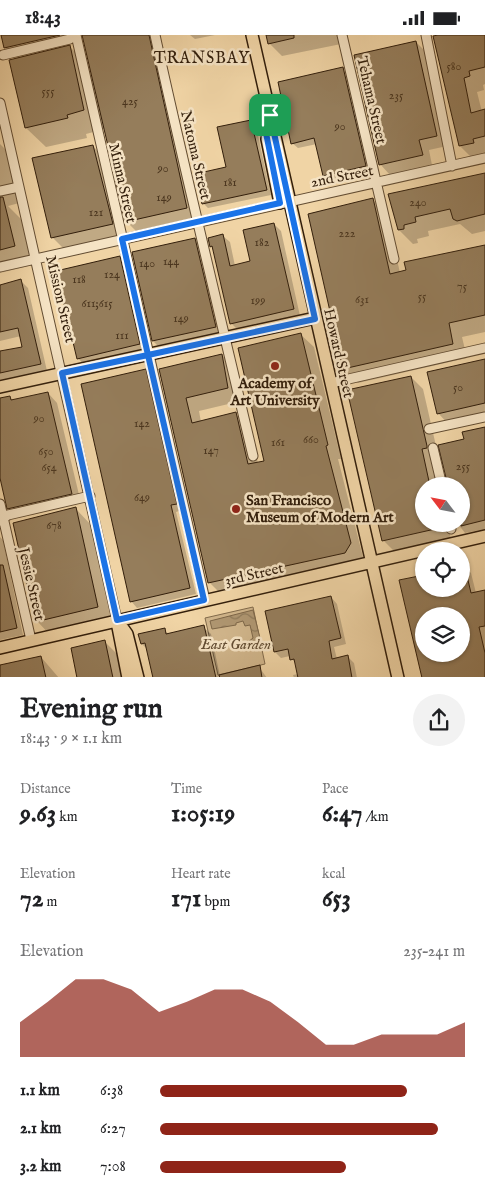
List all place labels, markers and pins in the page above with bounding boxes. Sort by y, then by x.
pin [249,94,291,136]
marker: Academy of Art University [269,360,281,372]
place label: Academy of Art University [229,374,320,410]
place label: San Francisco Museum of Modern Art [246,491,395,527]
marker: San Francisco Museum of Modern Art [230,503,242,515]

